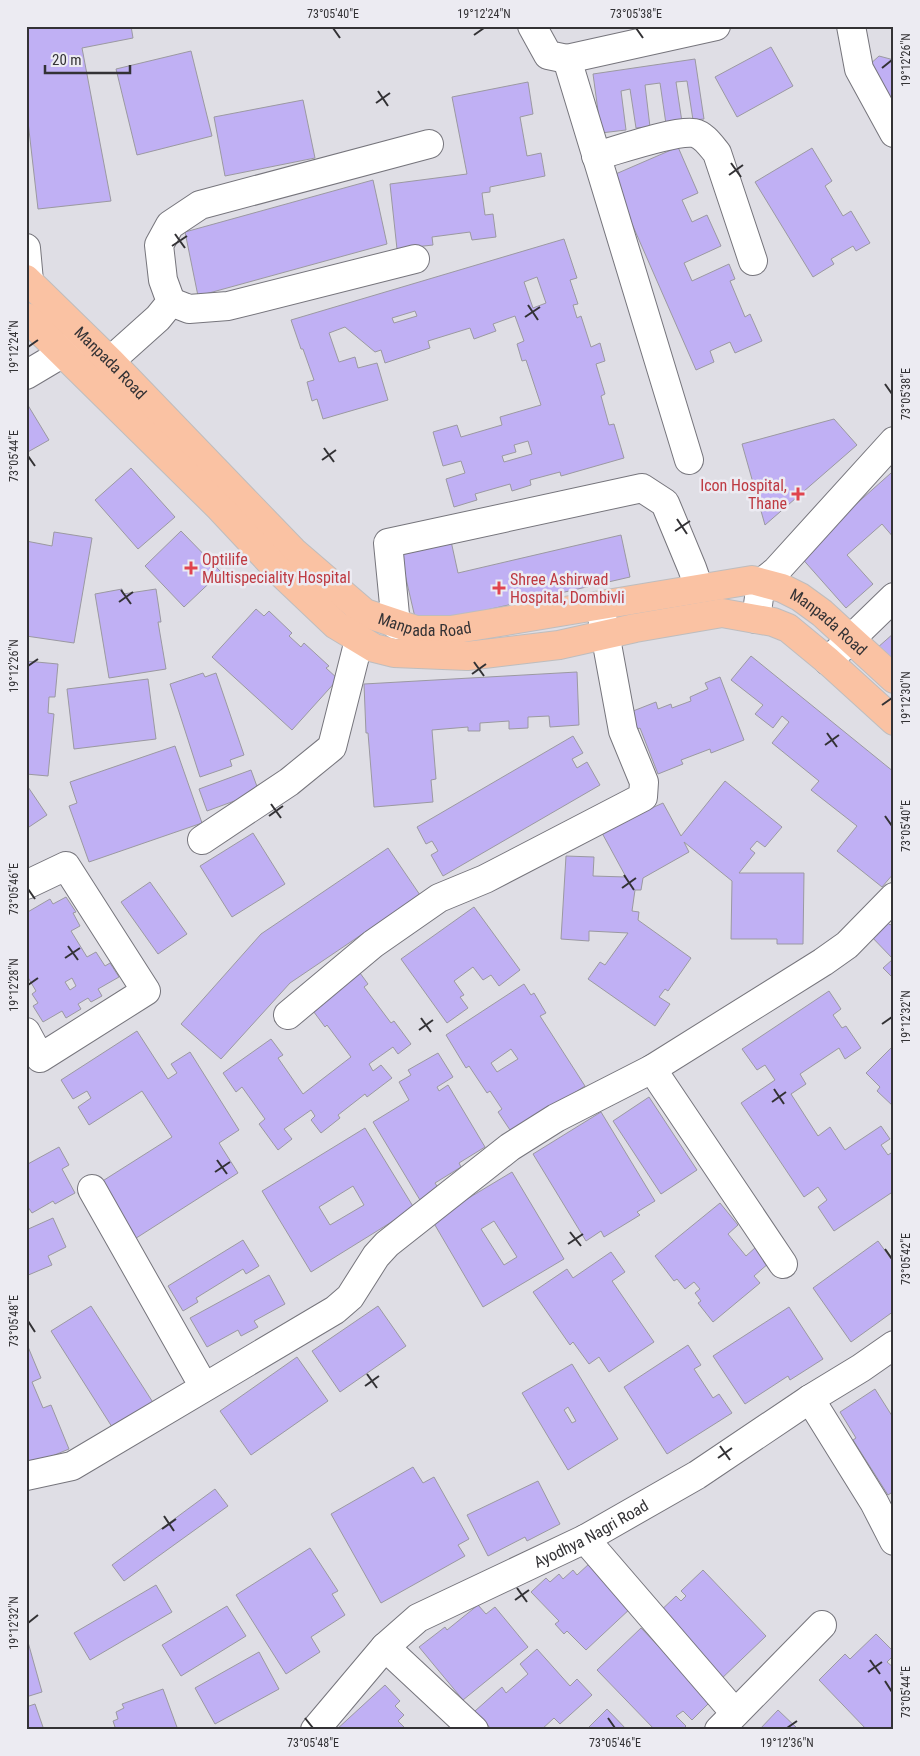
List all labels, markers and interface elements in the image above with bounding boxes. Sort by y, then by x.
text: 73°05'40"E [307,7,359,21]
text: 19°12'24"N [457,7,511,21]
text: 73°05'38"E [610,7,662,21]
text: 19°12'26"N [899,33,913,87]
scale bar [45,42,130,74]
text: 20 m [52,51,82,69]
text: 19°12'24"N [7,320,21,374]
street label: Manpada Road [70,323,150,403]
text: 73°05'38"E [899,368,913,420]
text: 73°05'44"E [7,430,21,482]
place label: Icon Hospital, Thane [700,476,787,513]
marker: Icon Hospital, Thane [791,487,805,501]
place label: Optilife Multispeciality Hospital [202,550,351,587]
marker: Optilife Multispeciality Hospital [184,561,198,575]
place label: Shree Ashirwad Hospital, Dombivli [510,570,625,607]
marker: Shree Ashirwad Hospital, Dombivli [492,581,506,595]
street label: Manpada Road [787,585,871,659]
street label: Manpada Road [376,609,473,640]
text: 19°12'26"N [7,639,21,693]
text: 19°12'30"N [899,671,913,725]
text: 73°05'40"E [899,800,913,852]
text: 73°05'46"E [7,863,21,915]
text: 19°12'28"N [7,958,21,1012]
text: 19°12'32"N [899,990,913,1044]
text: 73°05'42"E [899,1233,913,1285]
text: 73°05'48"E [7,1295,21,1347]
street label: Ayodhya Nagri Road [531,1496,652,1572]
text: 19°12'32"N [7,1596,21,1650]
text: 73°05'44"E [899,1666,913,1718]
text: 73°05'48"E [287,1736,339,1750]
text: 73°05'46"E [589,1736,641,1750]
text: 19°12'36"N [760,1736,814,1750]

